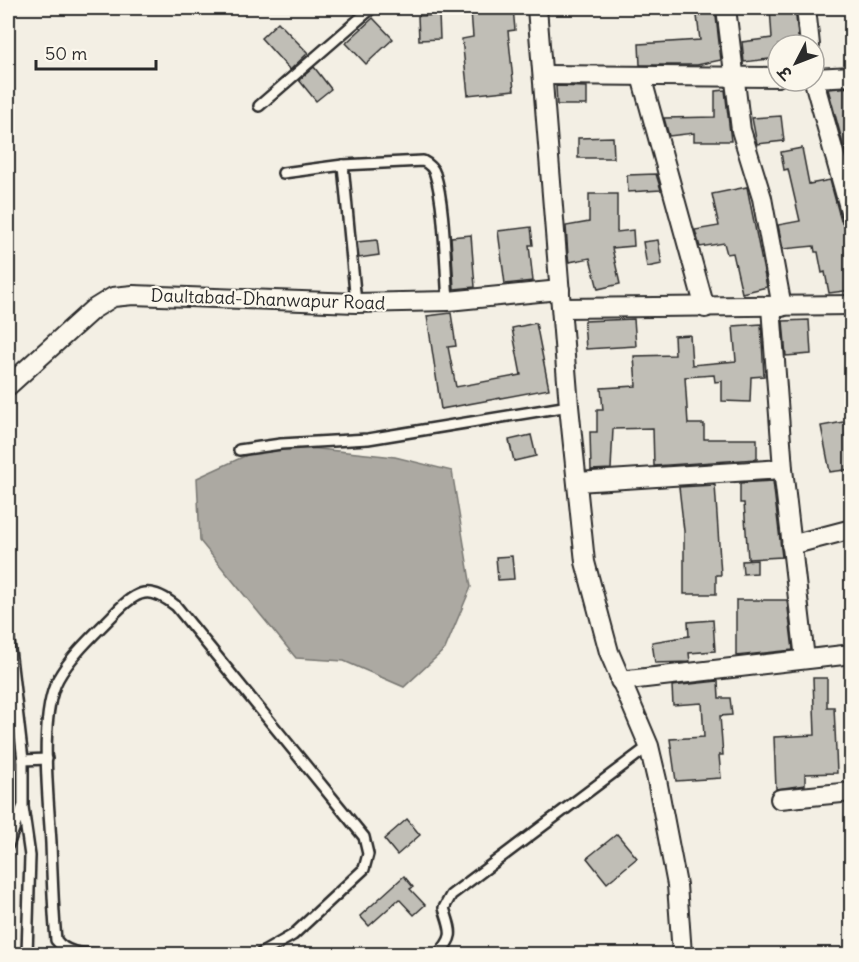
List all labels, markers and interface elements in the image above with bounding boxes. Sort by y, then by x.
scale bar [36,33,156,71]
north arrow [766,33,826,93]
text: 50 m [45,42,87,65]
text: उ [773,61,797,85]
street label: Daultabad-Dhanwapur Road [150,283,386,315]

